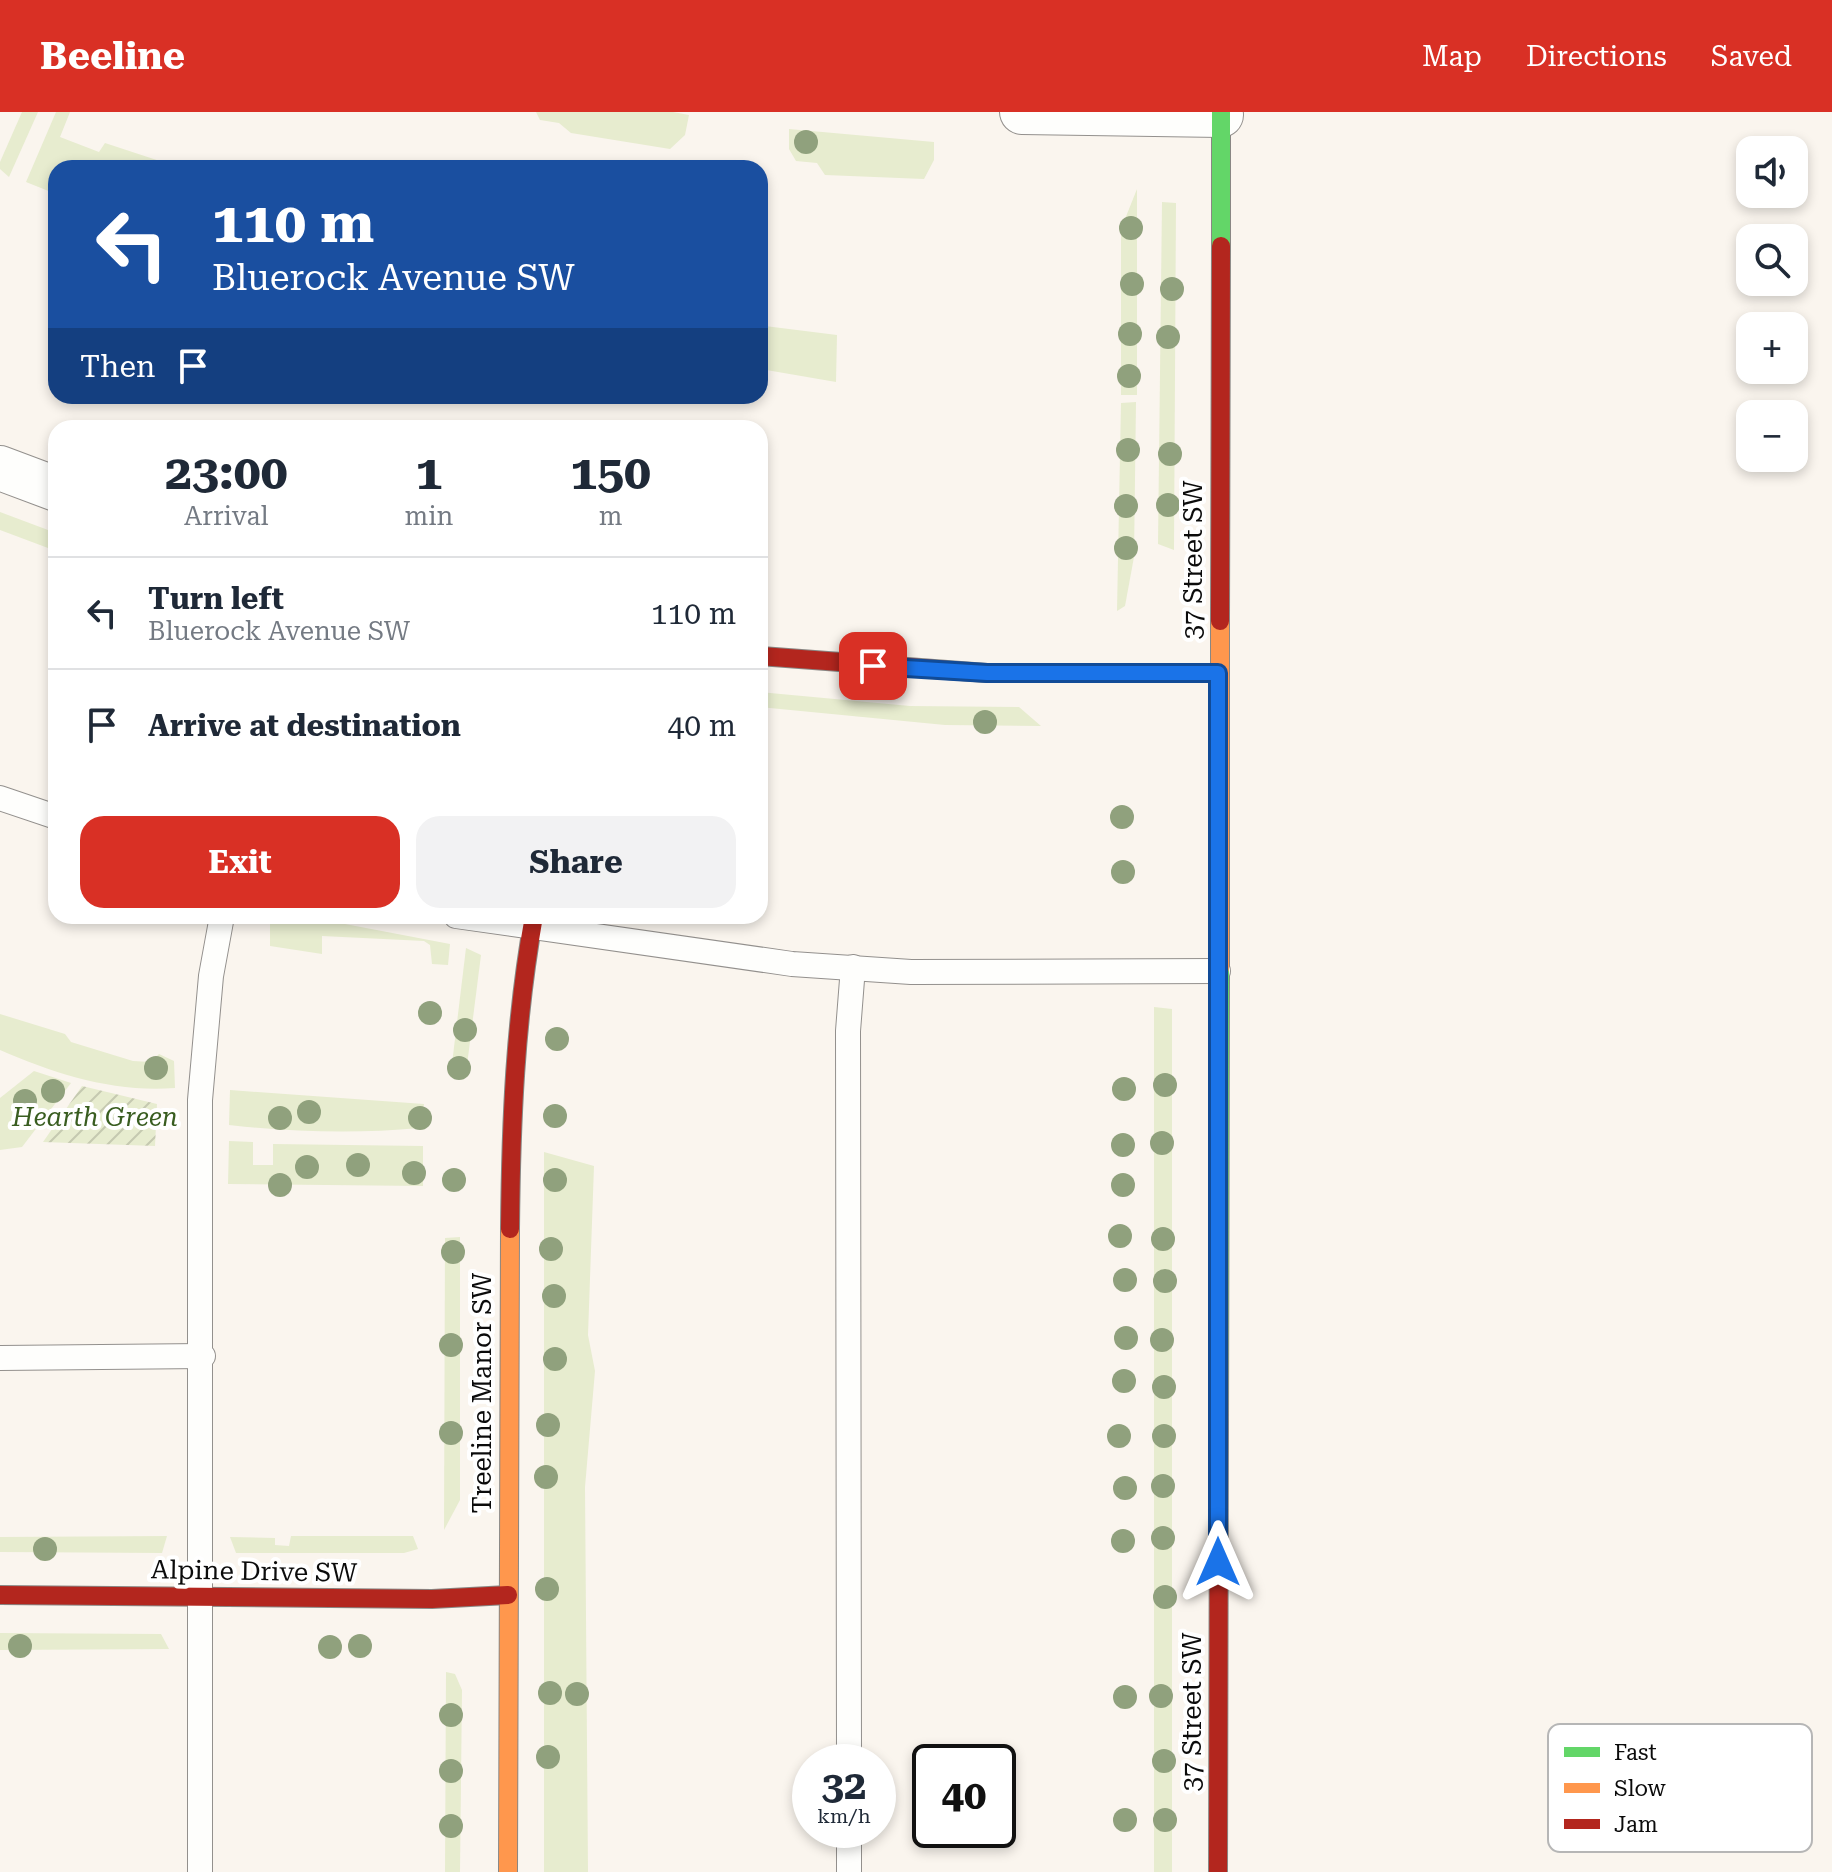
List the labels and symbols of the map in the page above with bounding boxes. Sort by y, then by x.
street label: 37 Street SW [1178,480,1208,640]
pin [839,632,907,700]
park label: Hearth Green [11,1102,178,1132]
street label: Treeline Manor SW [467,1272,497,1513]
position arrow [1176,1520,1260,1604]
street label: Alpine Drive SW [151,1554,358,1588]
street label: 37 Street SW [1177,1632,1207,1792]
legend [1548,1724,1812,1852]
text: Fast [1614,1740,1657,1765]
speed limit sign: 40 [912,1744,1016,1848]
text: Slow [1614,1776,1667,1801]
text: Jam [1614,1812,1658,1837]

